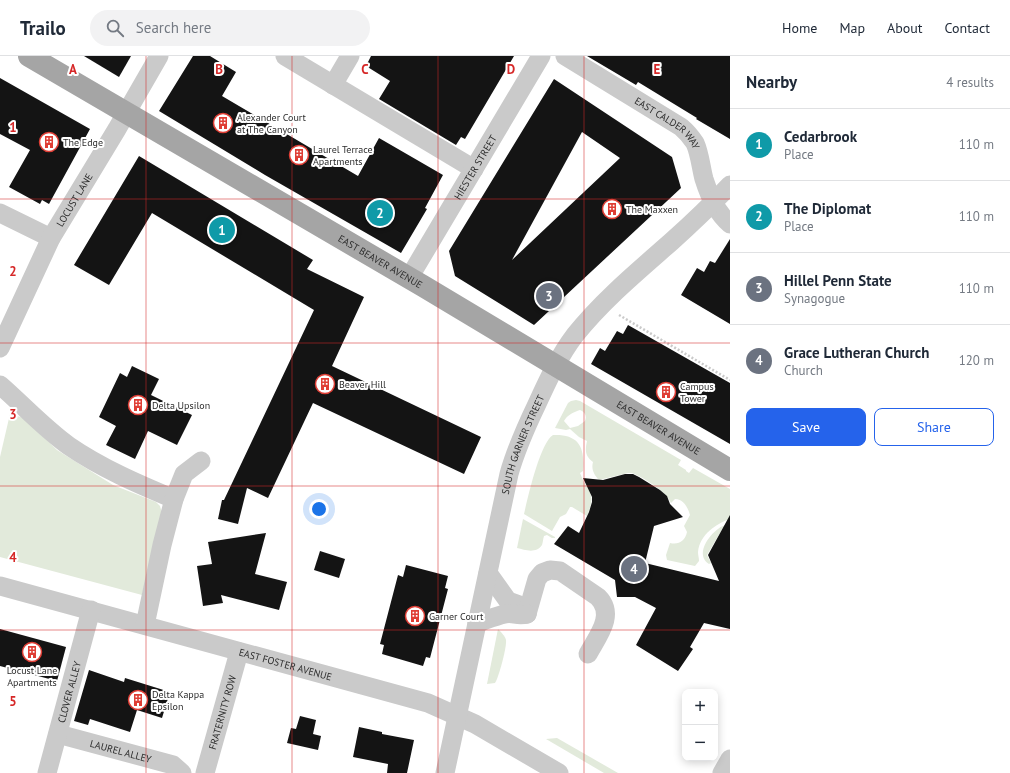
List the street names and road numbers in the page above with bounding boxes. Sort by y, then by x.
street label: EAST CALDER WAY [632,94,703,151]
street label: HIESTER STREET [451,132,500,202]
street label: LOCUST LANE [54,171,96,229]
street label: EAST BEAVER AVENUE [336,232,425,291]
street label: SOUTH GARNER STREET [499,392,548,496]
street label: EAST BEAVER AVENUE [614,398,703,458]
street label: EAST FOSTER AVENUE [237,646,333,683]
street label: CLOVER ALLEY [55,659,84,724]
street label: FRATERNITY ROW [206,673,239,751]
street label: LAUREL ALLEY [88,737,153,766]

